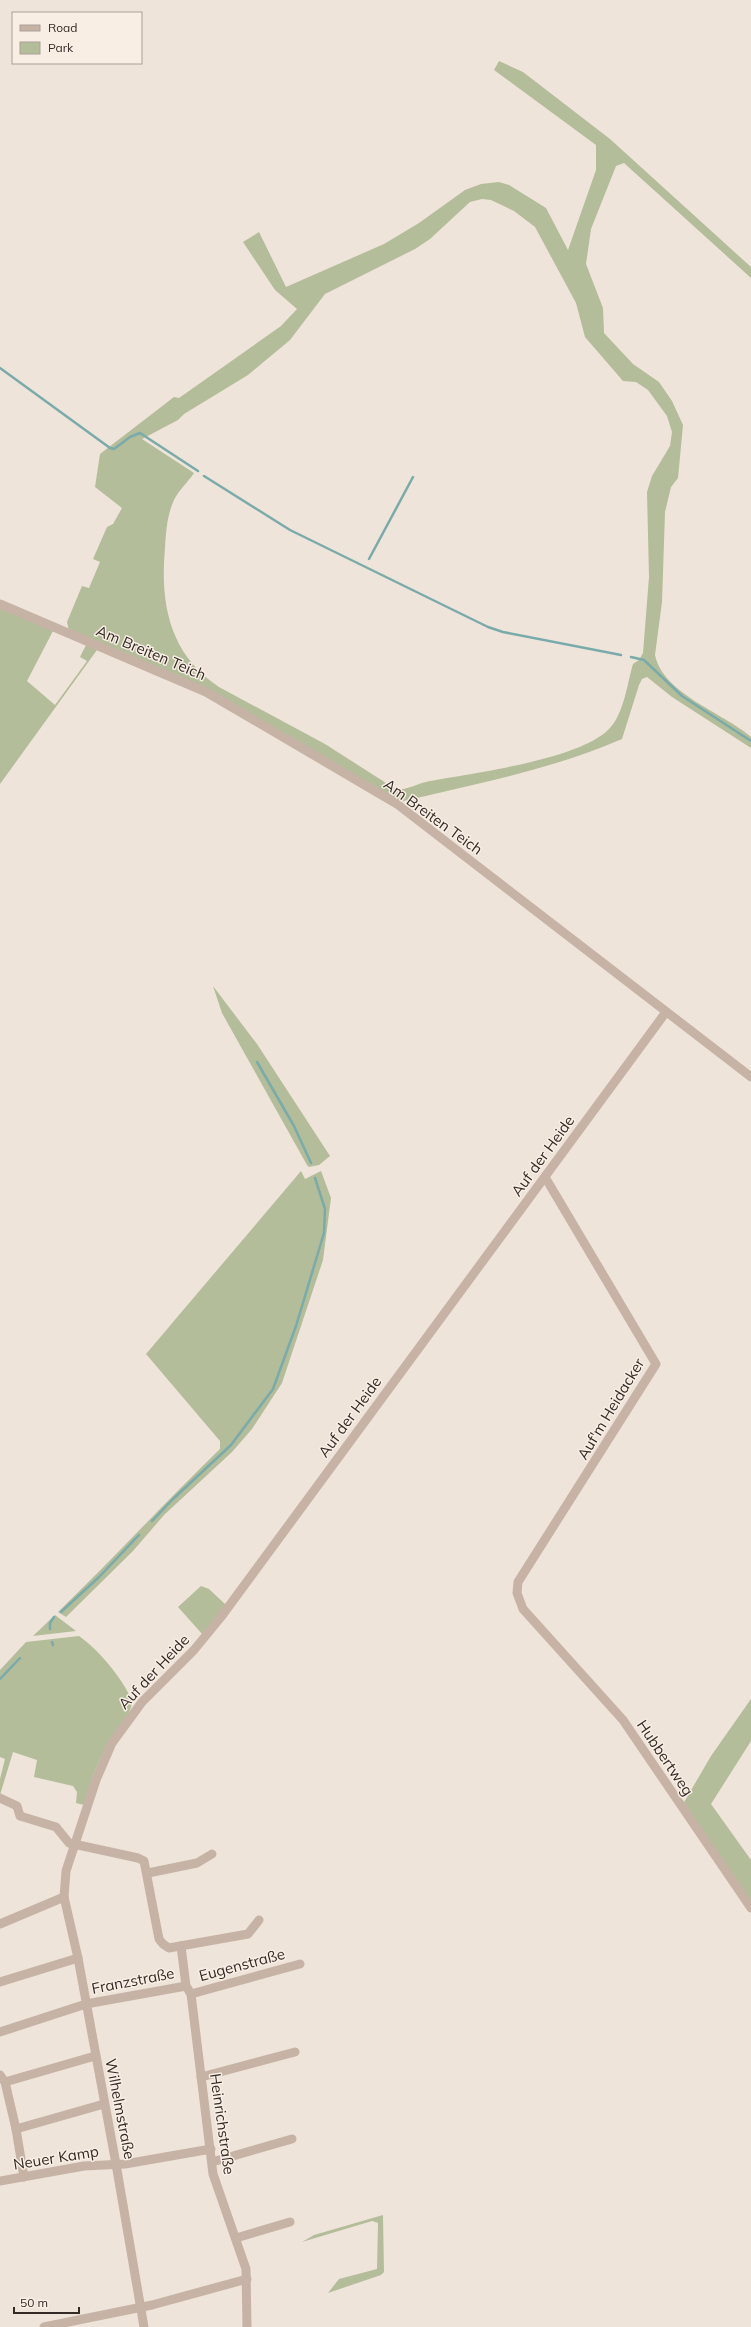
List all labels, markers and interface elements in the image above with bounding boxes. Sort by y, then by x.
legend [12,12,142,64]
text: Road [48,20,77,35]
text: Park [48,40,74,55]
street label: Am Breiten Teich [93,621,209,684]
street label: Am Breiten Teich [380,774,486,859]
street label: Auf der Heide [507,1111,578,1200]
street label: Auf'm Heidacker [573,1354,649,1463]
street label: Auf der Heide [314,1372,385,1461]
street label: Auf der Heide [114,1630,193,1713]
street label: Hubbertweg [633,1716,698,1799]
street label: Eugenstraße [197,1944,287,1985]
street label: Franzstraße [90,1963,176,1998]
street label: Wilhelmstraße [101,2057,140,2161]
street label: Heinrichstraße [206,2072,239,2176]
street label: Neuer Kamp [12,2141,100,2174]
scale bar [14,2289,79,2315]
text: 50 m [20,2295,48,2310]

